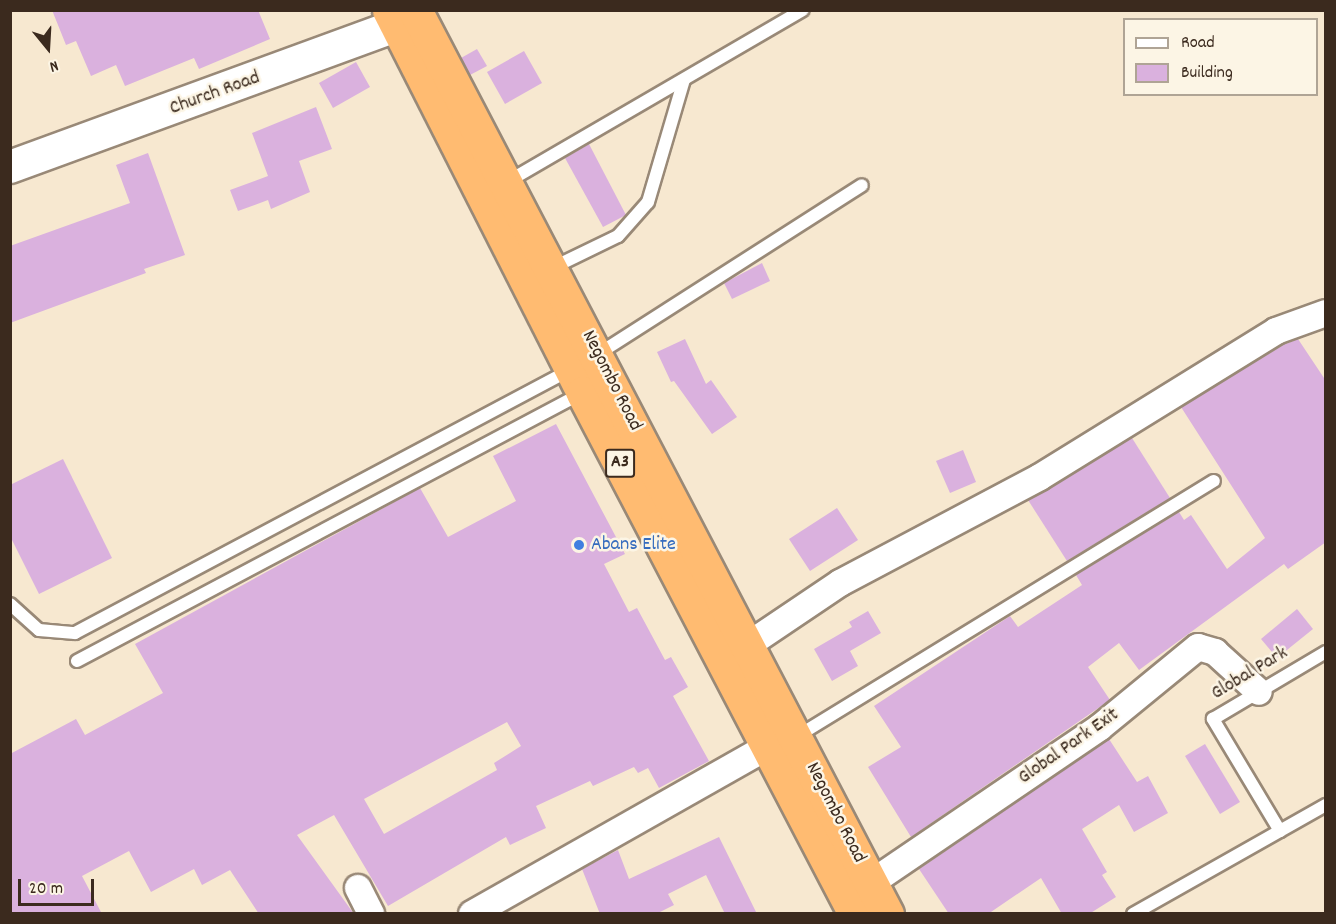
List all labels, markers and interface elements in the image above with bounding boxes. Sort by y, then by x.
north arrow [18,18,78,78]
legend [1123,18,1318,96]
text: Road [1181,31,1215,56]
text: N [46,53,61,78]
text: Building [1181,61,1233,86]
street label: Church Road [167,67,263,121]
street label: Negombo Road [575,327,647,435]
road number: A3 [605,448,635,478]
place label: Abans Elite [591,533,676,557]
marker: Abans Elite [572,538,586,552]
street label: Global Park [1207,642,1293,706]
street label: Global Park Exit [1014,704,1124,790]
street label: Negombo Road [799,759,871,867]
scale bar [21,867,98,905]
text: 20 m [29,877,63,902]

